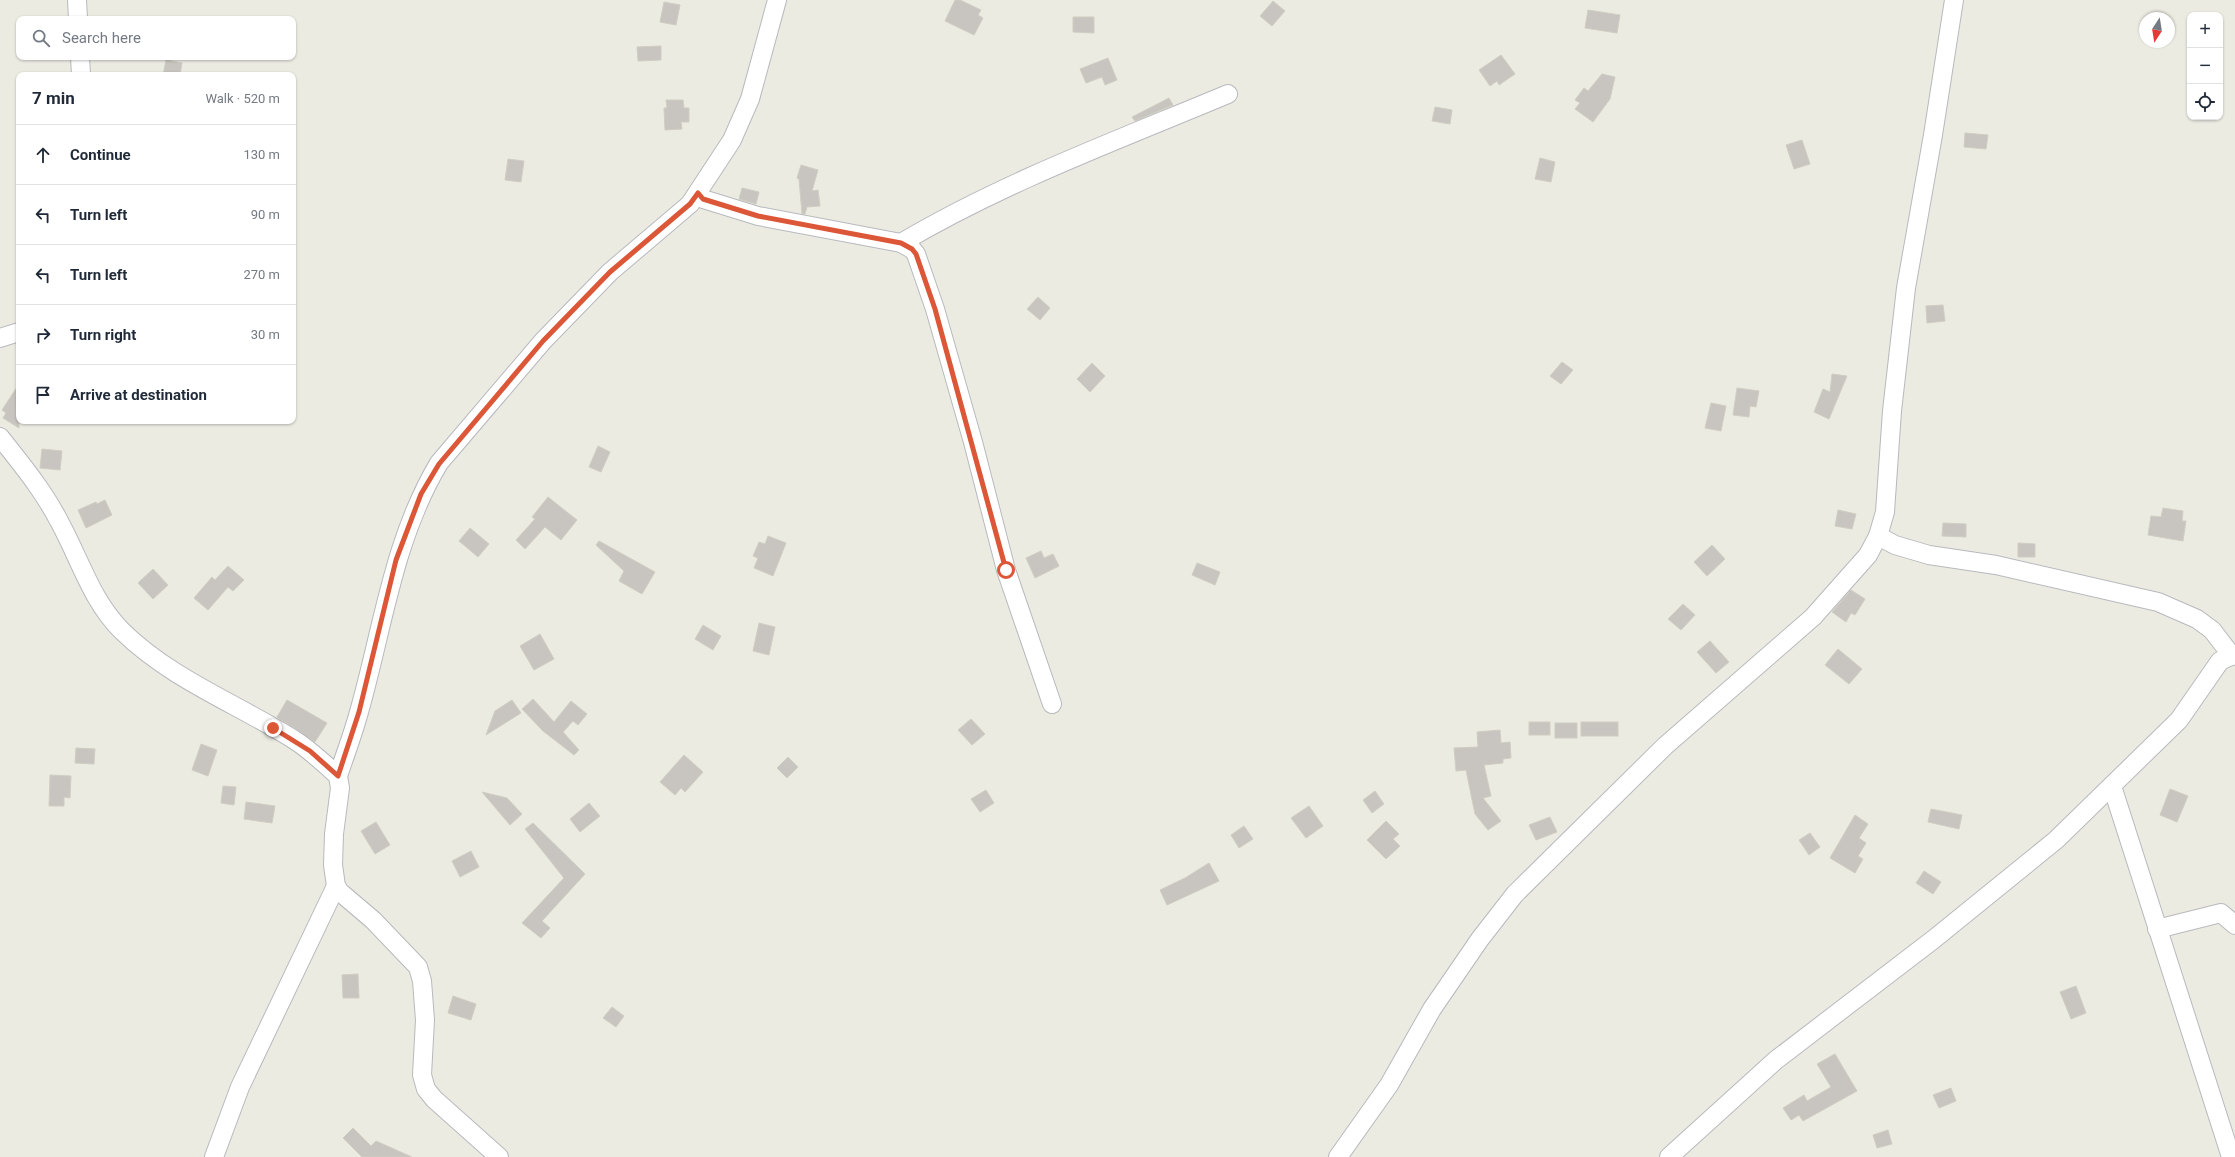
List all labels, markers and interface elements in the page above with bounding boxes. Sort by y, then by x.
north arrow [2139,12,2175,48]
map controls [2187,12,2223,120]
button: + [2187,12,2223,48]
search box [16,16,296,60]
icon: search [30,27,52,49]
text: Search here [62,29,141,47]
button: − [2187,48,2223,84]
button: locate [2187,84,2223,120]
text: 7 min [32,88,75,108]
text: Walk · 520 m [205,91,280,106]
icon: ahead [32,144,54,166]
text: Continue [70,146,131,164]
text: 130 m [243,147,280,162]
icon: left [32,204,54,226]
text: Turn left [70,206,127,224]
text: 90 m [251,207,280,222]
icon: left [32,264,54,286]
text: Turn left [70,266,127,284]
text: 270 m [243,267,280,282]
icon: right [32,324,54,346]
text: Turn right [70,326,136,344]
text: 30 m [251,327,280,342]
icon: arrive [32,384,54,406]
text: Arrive at destination [70,386,207,404]
route start [997,561,1015,579]
route end [264,719,282,737]

